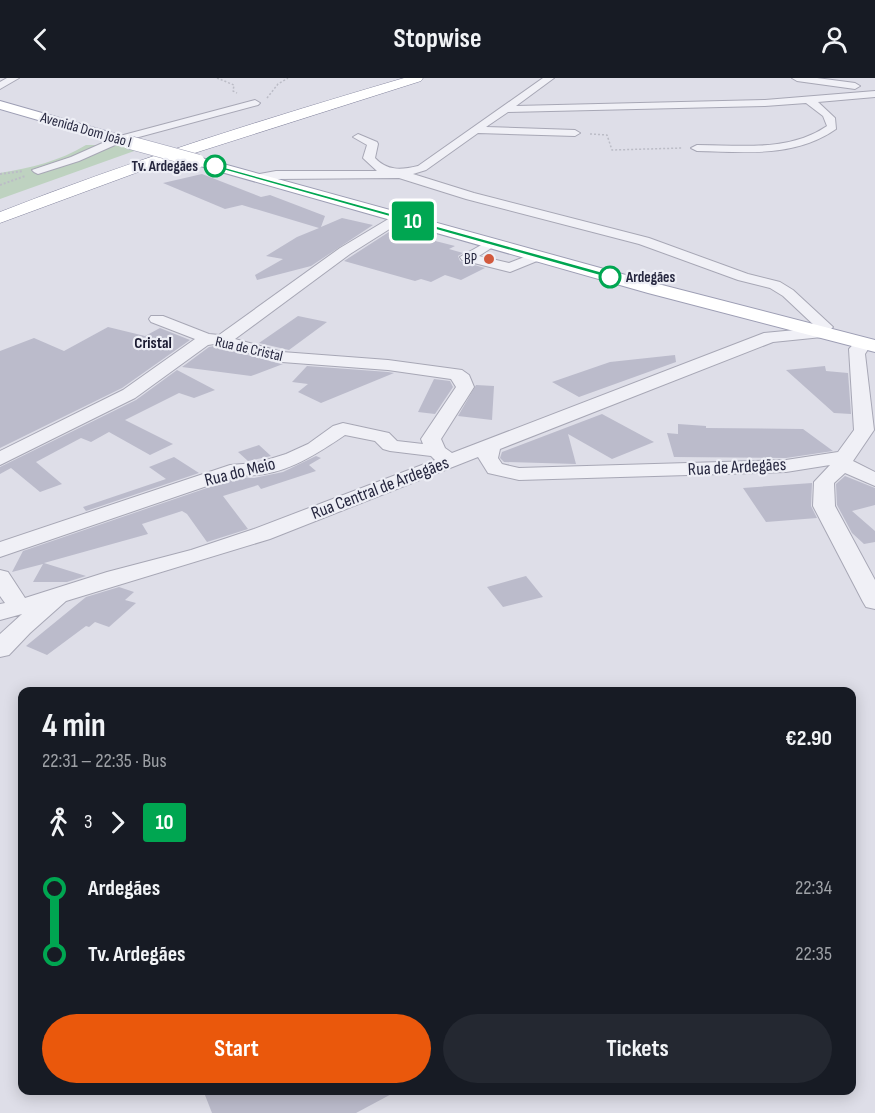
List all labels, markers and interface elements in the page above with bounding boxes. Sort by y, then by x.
icon: back [24,23,57,56]
text: Stopwise [394,23,481,55]
icon: person [818,23,851,56]
street label: Avenida Dom João I [37,108,134,152]
marker: Tv. Ardegães [204,155,226,177]
place label: Tv. Ardegães [132,157,198,176]
line badge: 10 [386,202,440,240]
text: 10 [404,209,422,234]
place label: BP [464,250,477,269]
marker: BP [482,252,496,266]
marker: Ardegães [599,266,621,288]
place label: Ardegães [625,268,675,287]
street label: Rua de Cristal [213,332,285,366]
district label: Cristal [134,334,172,353]
street label: Rua Central de Ardegães [308,452,452,524]
street label: Rua do Meio [202,453,278,491]
street label: Rua de Ardegães [687,454,787,480]
text: 4 min [42,706,106,746]
text: €2.90 [785,725,832,752]
text: 22:31 – 22:35 · Bus [42,749,167,773]
icon: walk [42,806,75,839]
icon: forward [101,806,134,839]
text: 3 [84,810,92,834]
text: 10 [155,810,174,835]
text: Ardegães [88,875,160,902]
text: 22:34 [795,876,832,900]
text: Tv. Ardegães [88,941,185,968]
text: 22:35 [795,942,832,966]
button: Start [42,1014,431,1083]
button: Tickets [443,1014,832,1083]

